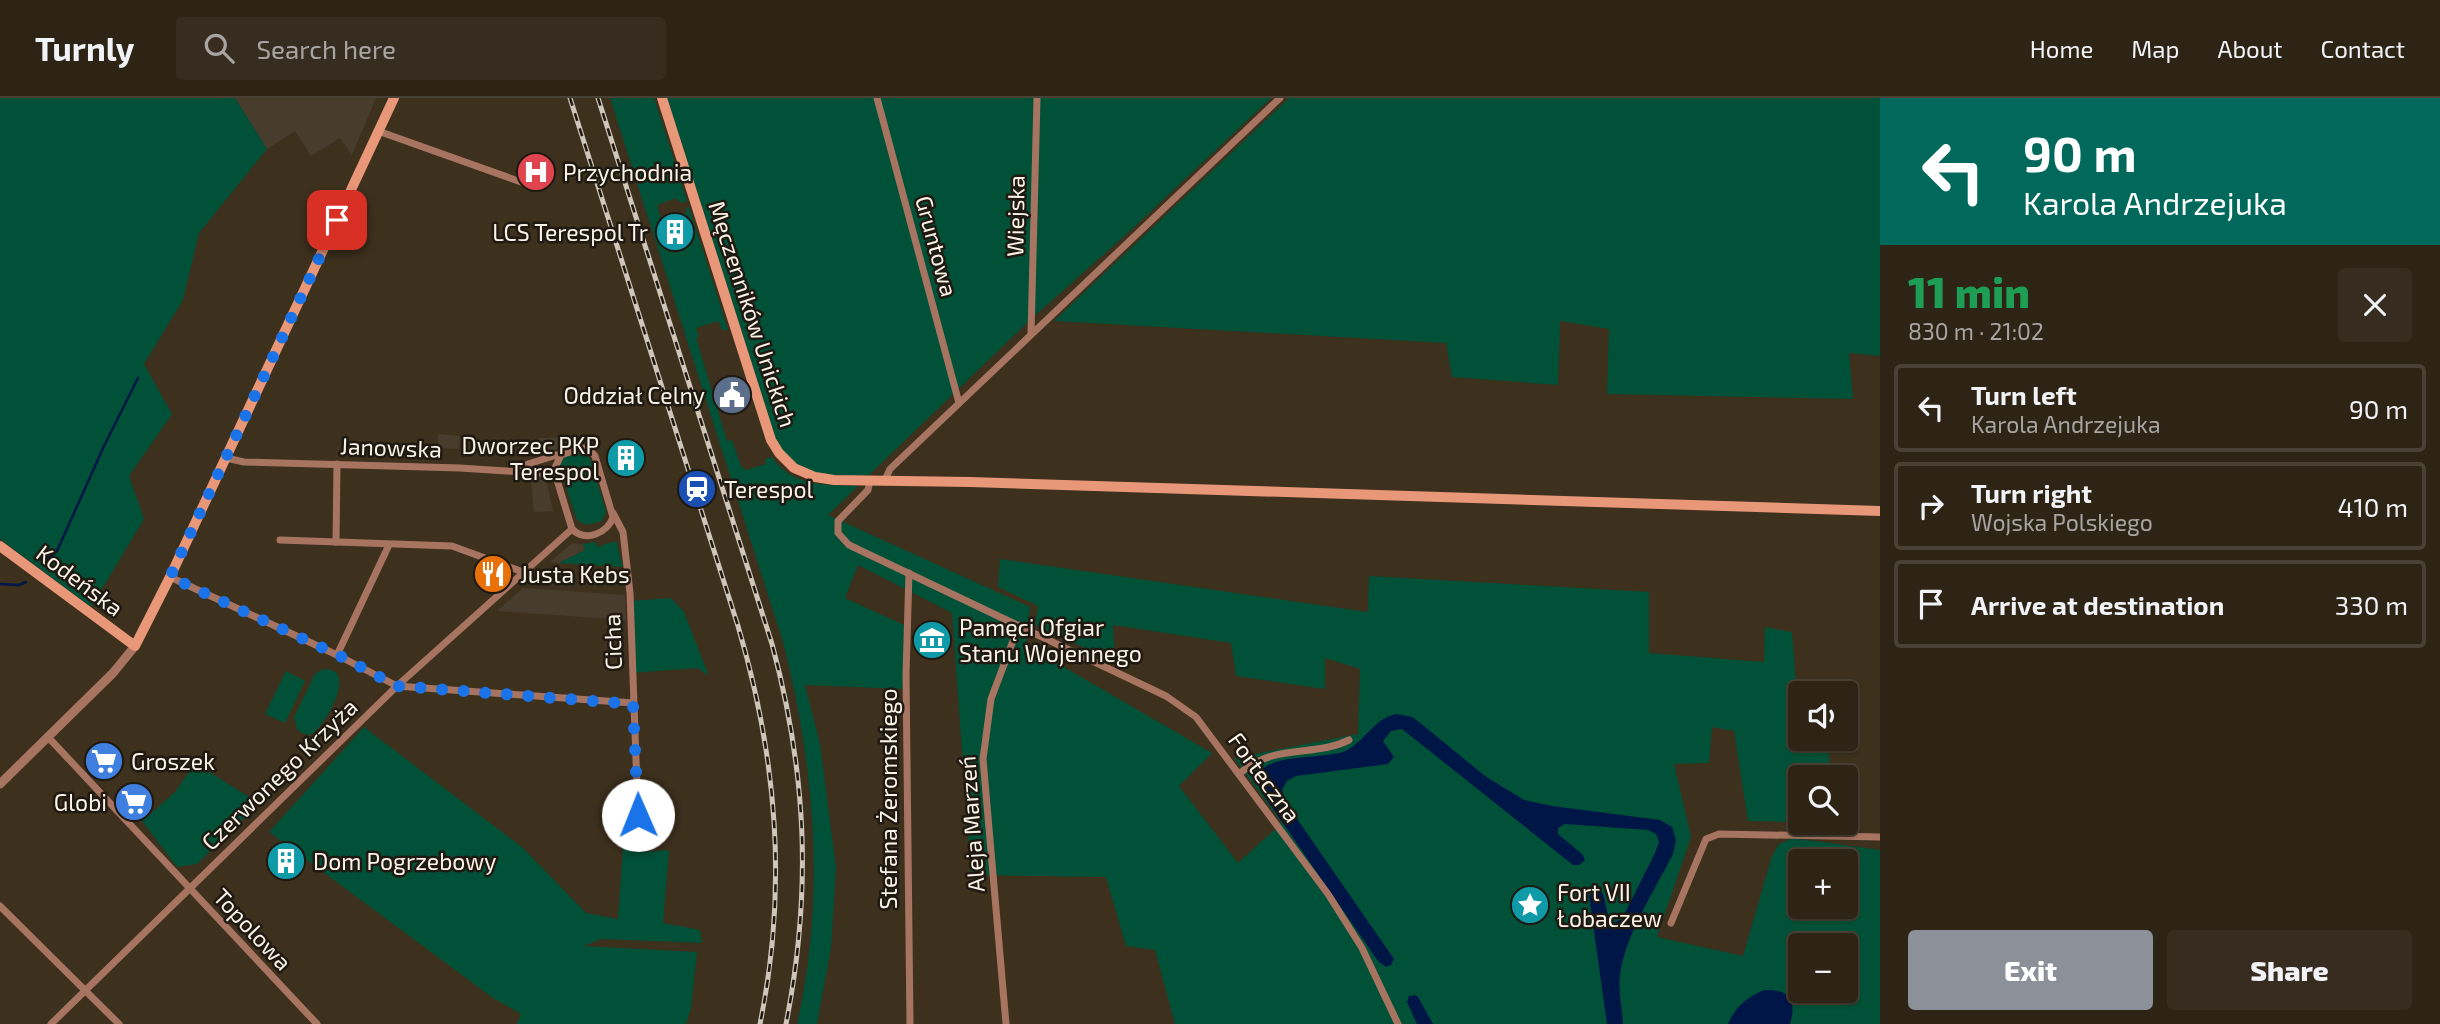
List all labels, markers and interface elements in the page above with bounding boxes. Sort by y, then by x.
search box [176,17,666,80]
text: Turnly [35,28,134,68]
icon: search [200,29,238,67]
text: Search here [256,33,396,64]
text: Home [2030,34,2093,63]
text: Map [2131,34,2179,63]
text: About [2217,34,2283,63]
text: Contact [2321,34,2405,63]
text: 90 m [2023,123,2137,182]
icon: left [1908,126,1999,217]
hospital icon: Przychodnia [515,151,557,193]
place label: Przychodnia [563,158,692,186]
street label: Wiejska [1000,175,1030,257]
text: Karola Andrzejuka [2023,183,2287,221]
pin [307,190,367,250]
street label: Gruntowa [910,192,964,300]
street label: Męczenników Unickich [703,198,803,430]
icon: arrive [318,201,356,239]
building icon: LCS Terespol Tr [654,211,696,253]
place label: LCS Terespol Tr [492,218,648,246]
text: 11 min [1908,266,2030,316]
button: close [2338,268,2412,342]
text: 830 m · 21:02 [1908,317,2044,345]
public building icon: Oddział Celny [711,374,753,416]
text: Turn left [1971,379,2077,410]
place label: Oddział Celny [563,381,705,409]
icon: left [1912,389,1950,427]
text: 90 m [2349,393,2408,424]
text: Karola Andrzejuka [1971,410,2161,438]
street label: Janowska [340,431,442,463]
place label: Dworzec PKP Terespol [461,431,599,485]
building icon: Dworzec PKP Terespol [605,437,647,479]
station icon: Terespol [676,468,718,510]
place label: Terespol [724,475,814,503]
text: Turn right [1971,477,2092,508]
icon: right [1912,487,1950,525]
text: 410 m [2337,491,2408,522]
text: Wojska Polskiego [1971,508,2153,536]
street label: Kodeńska [31,538,129,622]
restaurant icon: Justa Kebs [472,553,514,595]
place label: Justa Kebs [520,560,630,588]
icon: arrive [1912,585,1950,623]
text: Arrive at destination [1971,589,2224,620]
text: 330 m [2335,589,2408,620]
street label: Cicha [597,613,627,671]
place label: Pamęci Ofgiar Stanu Wojennego [959,613,1142,667]
museum icon: Pamęci Ofgiar Stanu Wojennego [911,619,953,661]
map controls [1788,681,1858,1003]
button: sound [1788,681,1858,751]
street label: Stefana Żeromskiego [874,688,902,910]
street label: Czerwonego Krzyża [195,692,363,856]
street label: Forteczna [1223,727,1307,827]
supermarket icon: Groszek [83,740,125,782]
place label: Groszek [131,747,215,775]
street label: Aleja Marzeń [952,755,990,893]
button: search [1788,765,1858,835]
position arrow [601,778,675,852]
supermarket icon: Globi [113,781,155,823]
place label: Globi [54,788,107,816]
building icon: Dom Pogrzebowy [265,840,307,882]
place label: Dom Pogrzebowy [313,847,496,875]
button: + [1788,849,1858,919]
place label: Fort VII Łobaczew [1557,878,1662,932]
street label: Topolowa [208,882,298,976]
place icon: Fort VII Łobaczew [1509,884,1551,926]
button: Exit [1908,930,2153,1010]
button: Share [2167,930,2412,1010]
button: − [1788,933,1858,1003]

